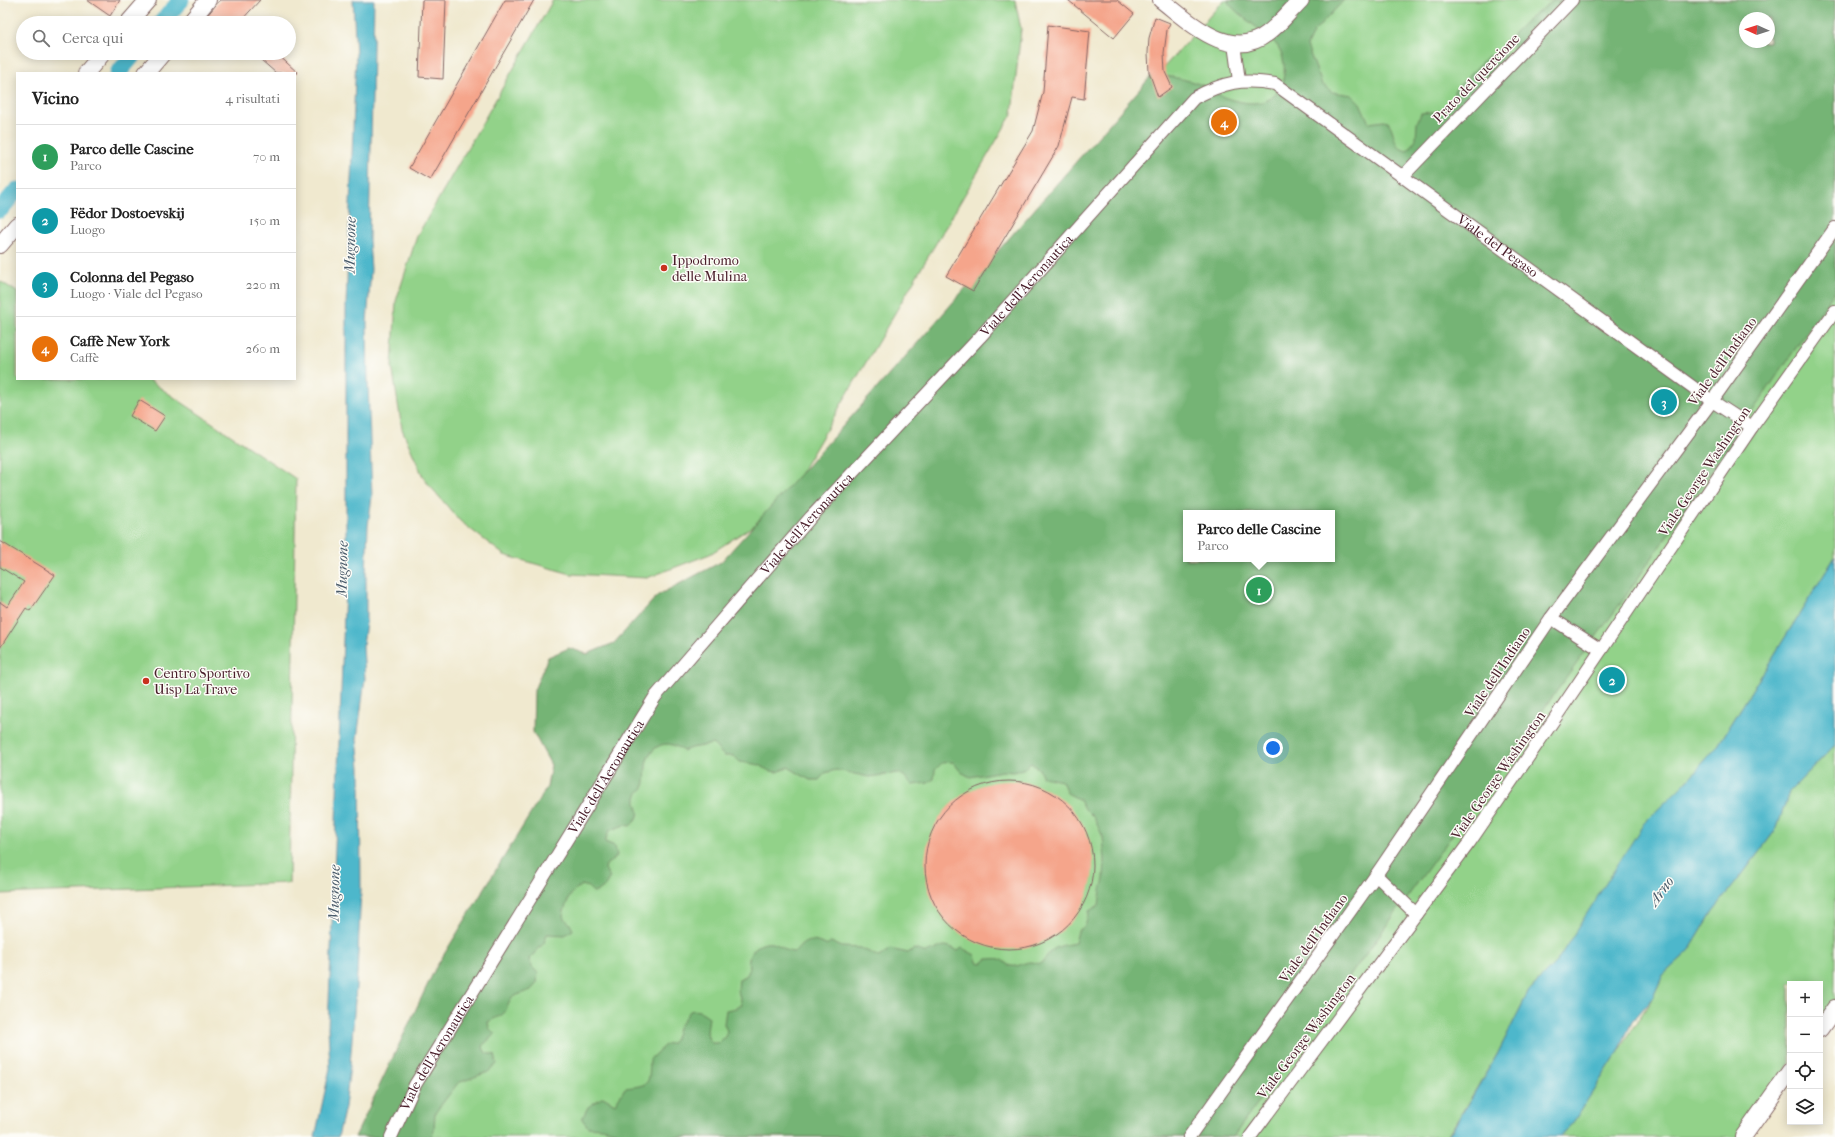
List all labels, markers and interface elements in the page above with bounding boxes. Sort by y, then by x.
north arrow [1739,12,1775,48]
search box [16,16,296,60]
icon: search [30,27,52,49]
text: Cerca qui [62,29,123,47]
street label: Prato del quercione [1429,30,1523,127]
text: Vicino [32,88,79,108]
text: 4 risultati [225,91,280,106]
pin: 4 [1211,107,1237,137]
text: Parco delle Cascine [70,140,194,158]
text: 1 [43,149,47,164]
text: 70 m [253,149,280,164]
text: Parco [70,158,102,173]
text: Fëdor Dostoevskij [70,204,185,222]
street label: Viale del Pegaso [1453,210,1542,281]
text: 2 [42,213,48,228]
text: 150 m [249,213,280,228]
water label: Mugnone [340,216,360,274]
text: Luogo [70,222,105,237]
street label: Viale dell'Aeronautica [976,231,1077,341]
place label: Ippodromo delle Mulina [672,252,748,285]
marker: Ippodromo delle Mulina [659,263,669,273]
text: Colonna del Pegaso [70,268,194,286]
text: 3 [42,277,48,292]
text: 220 m [246,277,280,292]
text: Luogo · Viale del Pegaso [70,286,203,301]
street label: Viale dell'Indiano [1684,314,1760,410]
text: Caffè New York [70,332,170,350]
text: 4 [41,341,49,356]
text: 260 m [246,341,280,356]
text: Caffè [70,350,99,365]
pin: 3 [1651,387,1677,417]
street label: Viale George Washington [1654,403,1754,540]
street label: Viale dell'Aeronautica [756,469,858,579]
popup [1183,510,1335,562]
text: Parco delle Cascine [1197,520,1321,538]
text: Parco [1197,538,1229,553]
water label: Mugnone [332,540,352,598]
pin: 1 [1246,575,1272,605]
street label: Viale dell'Indiano [1460,624,1534,722]
place label: Centro Sportivo Uisp La Trave [154,665,250,698]
pin: 2 [1599,665,1625,695]
marker: Centro Sportivo Uisp La Trave [141,676,151,686]
street label: Viale George Washington [1447,708,1549,844]
street label: Viale dell'Aeronautica [564,716,648,838]
your location [1263,738,1283,758]
water label: Mugnone [324,864,344,922]
water label: Arno [1643,873,1678,911]
street label: Viale dell'Indiano [1275,891,1351,987]
street label: Viale George Washington [1253,970,1359,1103]
map controls [1787,981,1823,1125]
button: + [1787,981,1823,1017]
street label: Viale dell'Aeronautica [396,992,478,1114]
button: − [1787,1017,1823,1053]
button: locate [1787,1053,1823,1089]
button: layers [1787,1089,1823,1125]

